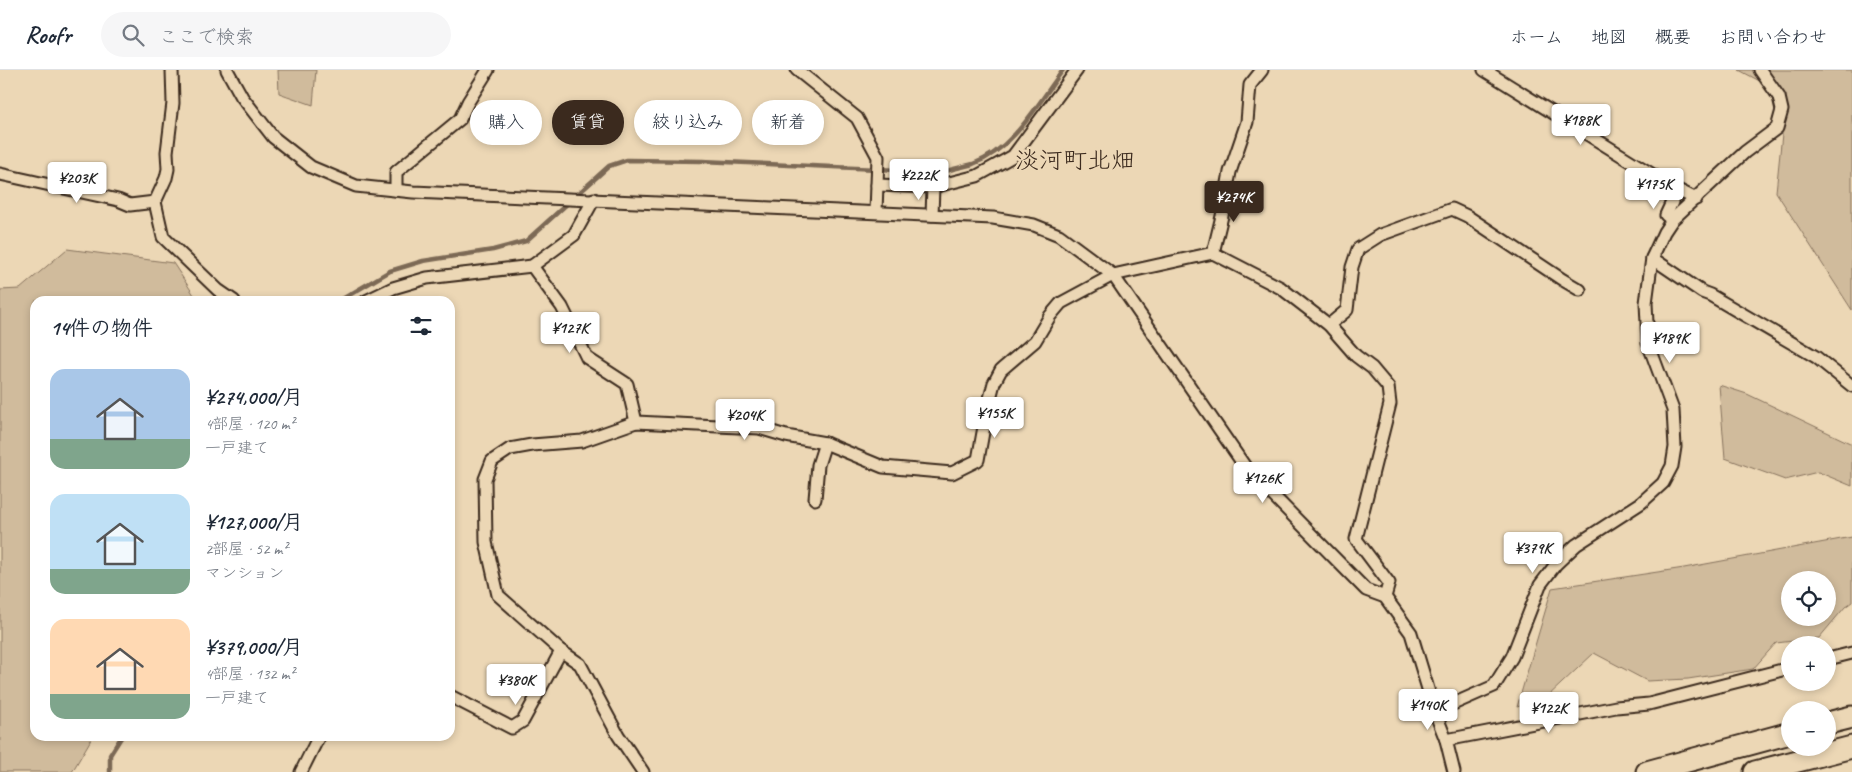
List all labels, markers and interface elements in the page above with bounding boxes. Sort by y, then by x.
search box [101,12,451,57]
text: Roofr [25,20,71,50]
icon: search [119,21,147,49]
text: ここで検索 [159,25,254,49]
text: ホーム [1510,26,1563,48]
text: 地図 [1591,26,1627,48]
text: 概要 [1655,26,1691,48]
text: お問い合わせ [1719,26,1827,48]
chip: 購入 [470,100,542,145]
chip: 賃貸 [552,100,624,145]
chip: 絞り込み [634,100,742,145]
chip: 新着 [752,100,824,145]
pin: ¥188K [1546,104,1616,146]
text: ¥188K [1563,110,1599,130]
district label: 淡河町北畑 [1015,145,1135,175]
pin: ¥222K [884,158,954,201]
pin: ¥203K [42,162,112,204]
text: ¥222K [901,165,937,185]
text: ¥203K [59,168,95,188]
pin: ¥175K [1619,168,1689,210]
text: ¥175K [1636,174,1672,194]
pin: ¥274K [1199,180,1269,223]
text: ¥274K [1216,187,1252,207]
icon: filters [407,312,435,340]
pin: ¥127K [535,312,605,354]
text: 14件の物件 [50,315,153,341]
text: ¥127K [552,318,588,338]
pin: ¥189K [1635,322,1705,364]
text: ¥189K [1652,328,1688,348]
text: ¥274,000/月 [205,384,303,410]
icon: home [90,389,150,449]
pin: ¥155K [960,396,1030,439]
pin: ¥204K [710,398,780,441]
text: ¥155K [977,403,1013,423]
text: ¥204K [727,405,763,425]
text: 4部屋 · 120 m² [205,414,295,434]
text: 一戸建て [205,438,269,458]
pin: ¥126K [1228,462,1298,504]
text: ¥126K [1244,468,1282,488]
text: ¥127,000/月 [205,509,303,535]
icon: home [90,514,150,574]
pin: ¥379K [1498,532,1568,574]
text: ¥379K [1515,538,1551,558]
text: 2部屋 · 52 m² [205,539,287,559]
text: マンション [205,563,284,583]
map controls [1781,571,1836,756]
button: locate [1781,571,1836,626]
text: ¥379,000/月 [205,634,303,660]
button: + [1781,636,1836,691]
icon: home [90,639,150,699]
text: 4部屋 · 132 m² [205,664,295,684]
pin: ¥380K [481,664,551,706]
text: ¥380K [498,670,534,690]
text: 一戸建て [205,688,269,708]
pin: ¥140K [1393,688,1463,731]
pin: ¥122K [1514,692,1584,734]
text: ¥140K [1410,695,1446,715]
text: ¥122K [1531,698,1567,718]
button: − [1781,701,1836,756]

